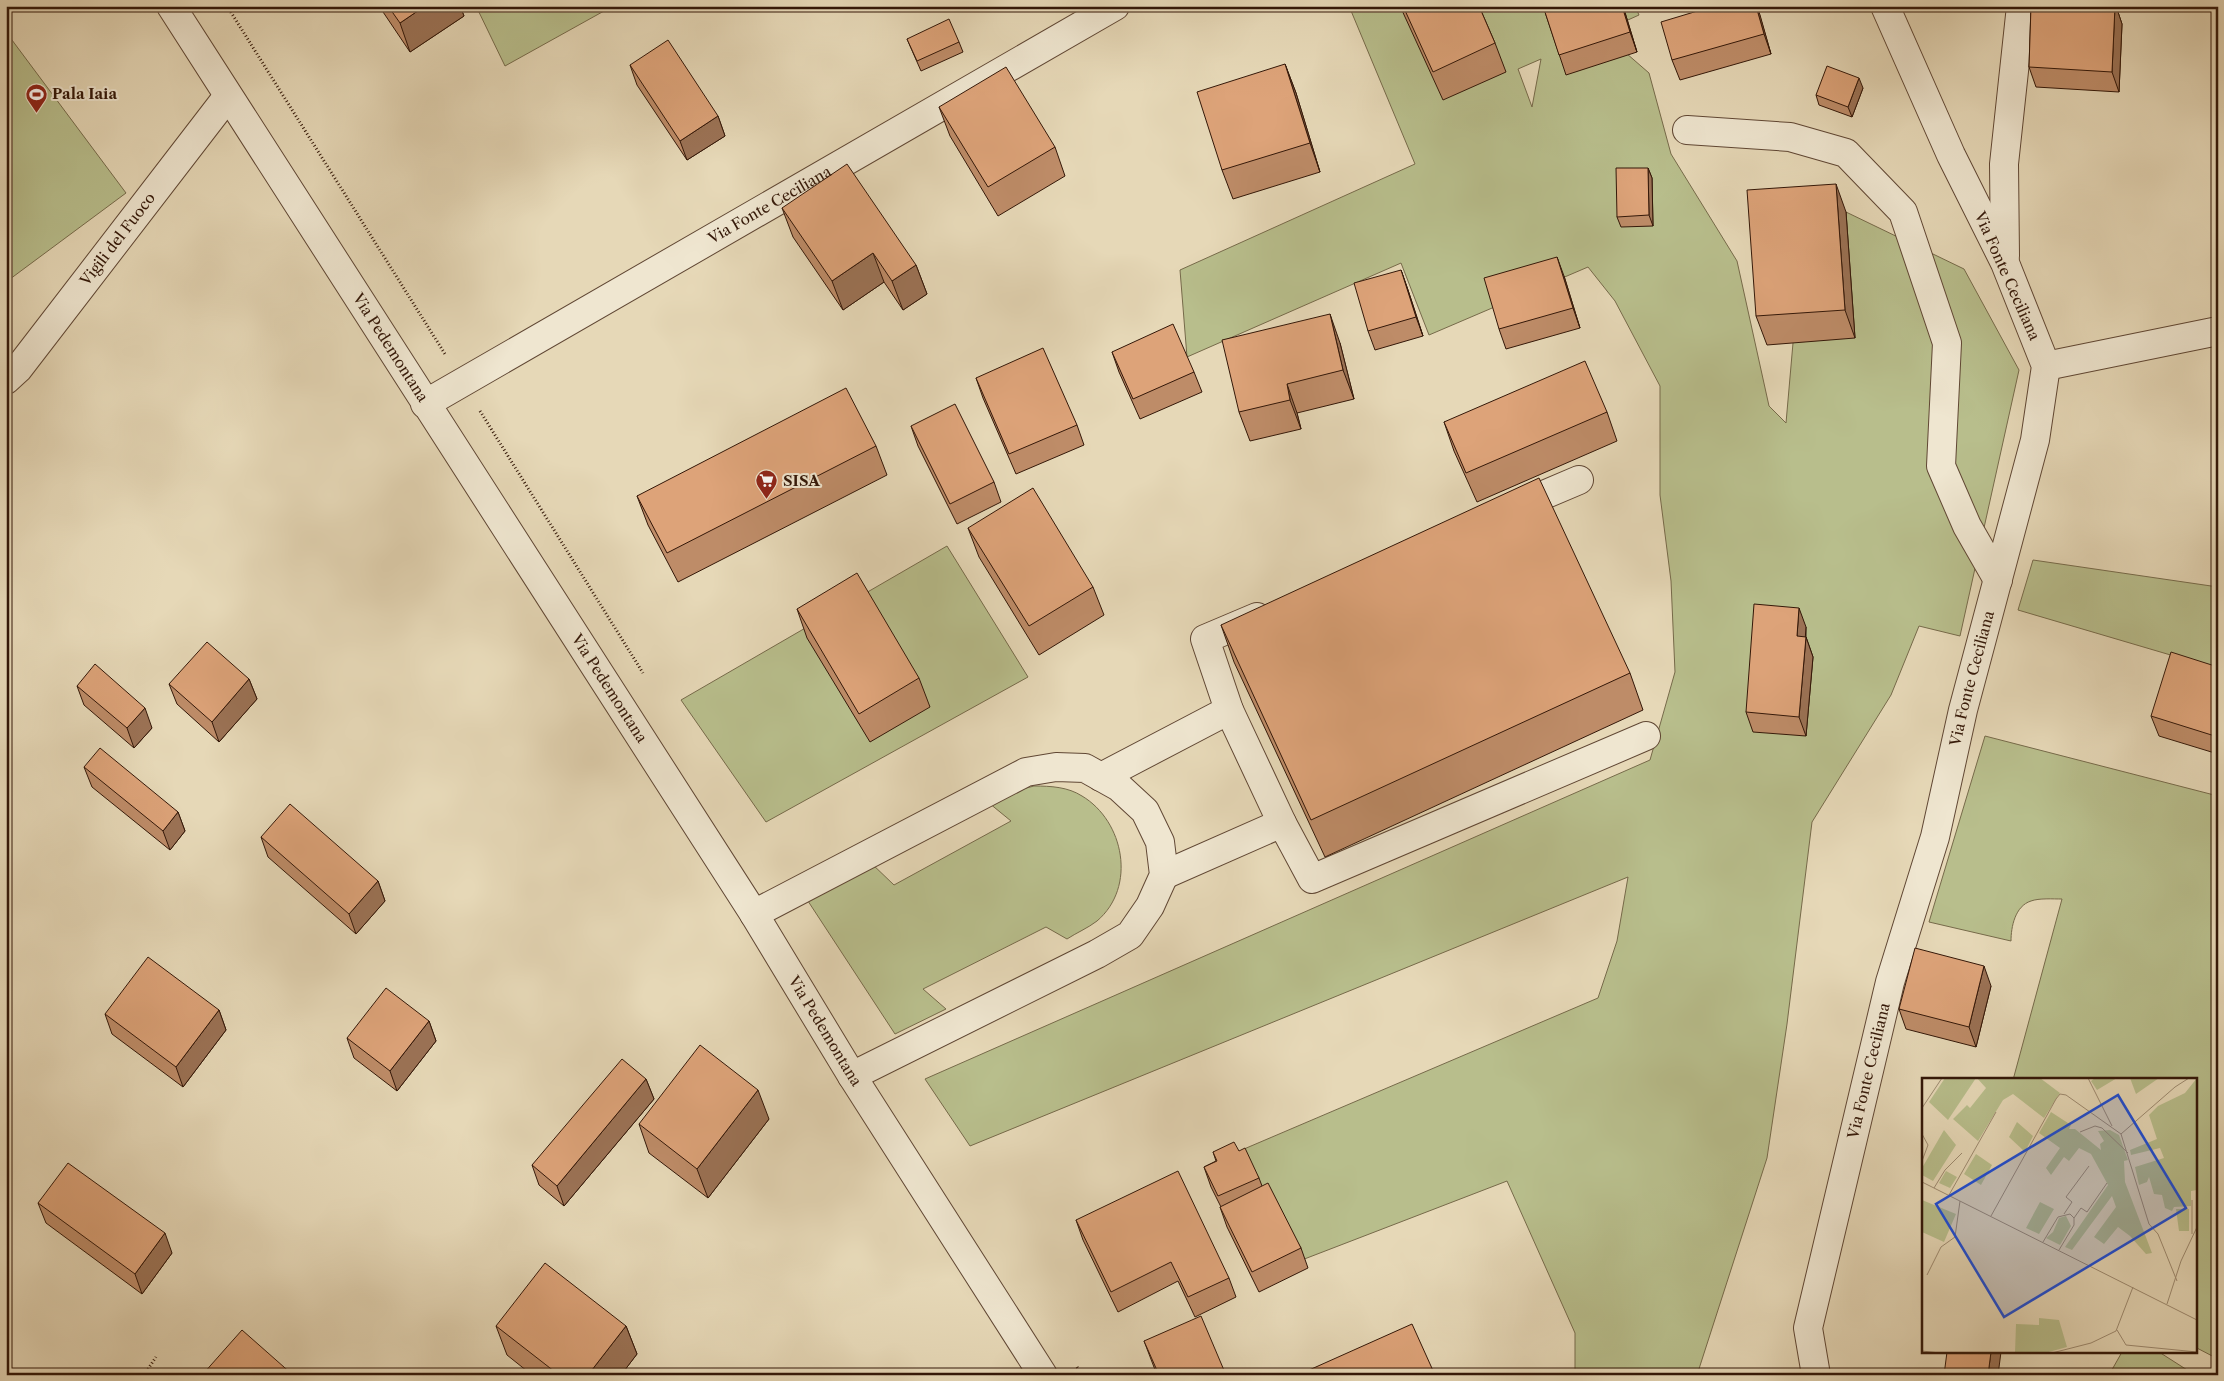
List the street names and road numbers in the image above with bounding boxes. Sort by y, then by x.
street label: Via Fonte Ceciliana [704,162,835,248]
street label: Vigili del Fuoco [75,189,159,290]
street label: Via Fonte Ceciliana [1970,207,2044,343]
street label: Via Pedemontana [348,288,433,405]
street label: Via Fonte Ceciliana [1945,608,1998,749]
street label: Via Pedemontana [567,629,652,746]
street label: Via Pedemontana [784,971,866,1090]
street label: Via Fonte Ceciliana [1843,1001,1894,1142]

